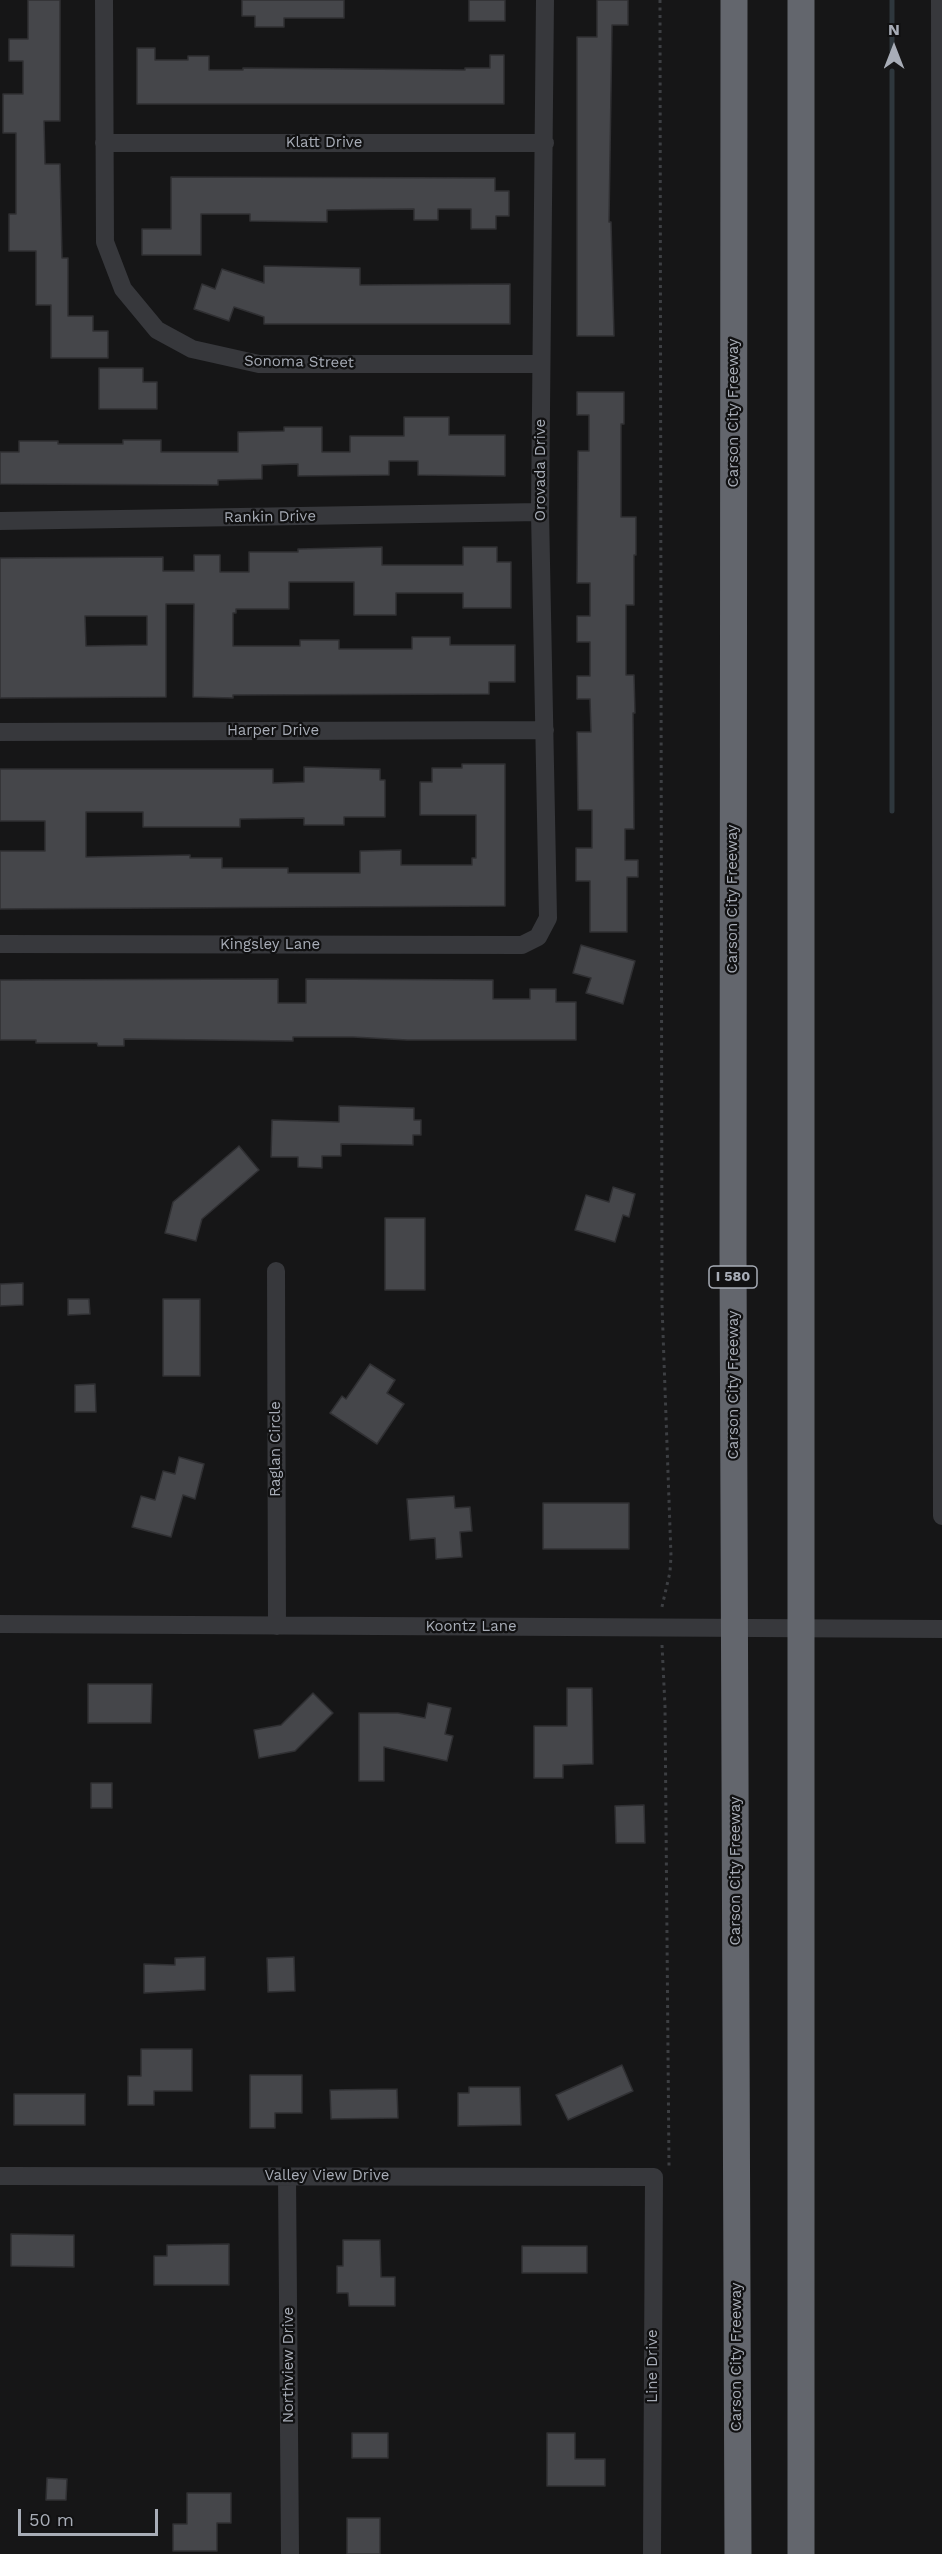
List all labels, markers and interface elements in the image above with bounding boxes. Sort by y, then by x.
north arrow [864,18,924,78]
text: N [888,20,900,39]
street label: Klatt Drive [286,134,362,152]
street label: Carson City Freeway [725,338,743,488]
street label: Sonoma Street [244,352,354,372]
street label: Orovada Drive [532,419,550,521]
street label: Rankin Drive [224,507,316,527]
street label: Harper Drive [227,722,319,740]
street label: Carson City Freeway [724,824,742,974]
street label: Kingsley Lane [220,936,320,954]
road number: I 580 [709,1266,757,1288]
street label: Carson City Freeway [725,1310,743,1460]
street label: Raglan Circle [267,1401,285,1497]
street label: Koontz Lane [425,1618,517,1636]
street label: Carson City Freeway [727,1796,745,1946]
street label: Valley View Drive [265,2167,389,2185]
street label: Carson City Freeway [728,2282,746,2432]
street label: Northview Drive [280,2307,298,2423]
street label: Line Drive [644,2329,662,2403]
scale bar [21,2497,160,2535]
text: 50 m [29,2509,74,2530]

